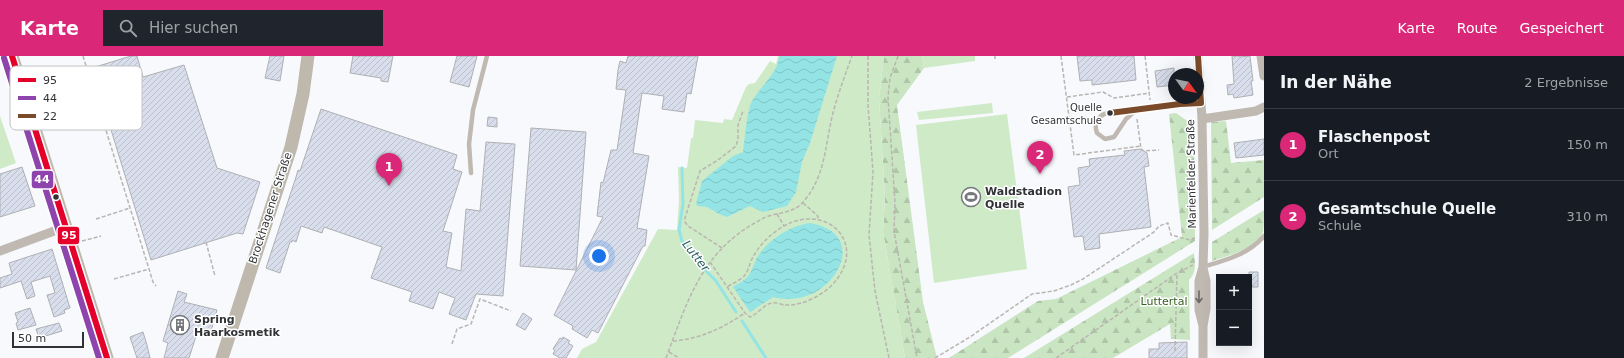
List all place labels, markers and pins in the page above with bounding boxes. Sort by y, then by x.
place label: Quelle Gesamtschule [1031,102,1102,126]
marker: Quelle Gesamtschule [1105,108,1115,118]
pin: 2 [1027,141,1053,174]
pin: 1 [376,153,402,186]
place label: Waldstadion Quelle [985,185,1062,211]
sports icon: Waldstadion Quelle [960,186,982,208]
unlabelled marker [51,192,61,202]
place label: Spring Haarkosmetik [194,313,281,339]
building icon: Spring Haarkosmetik [169,314,191,336]

